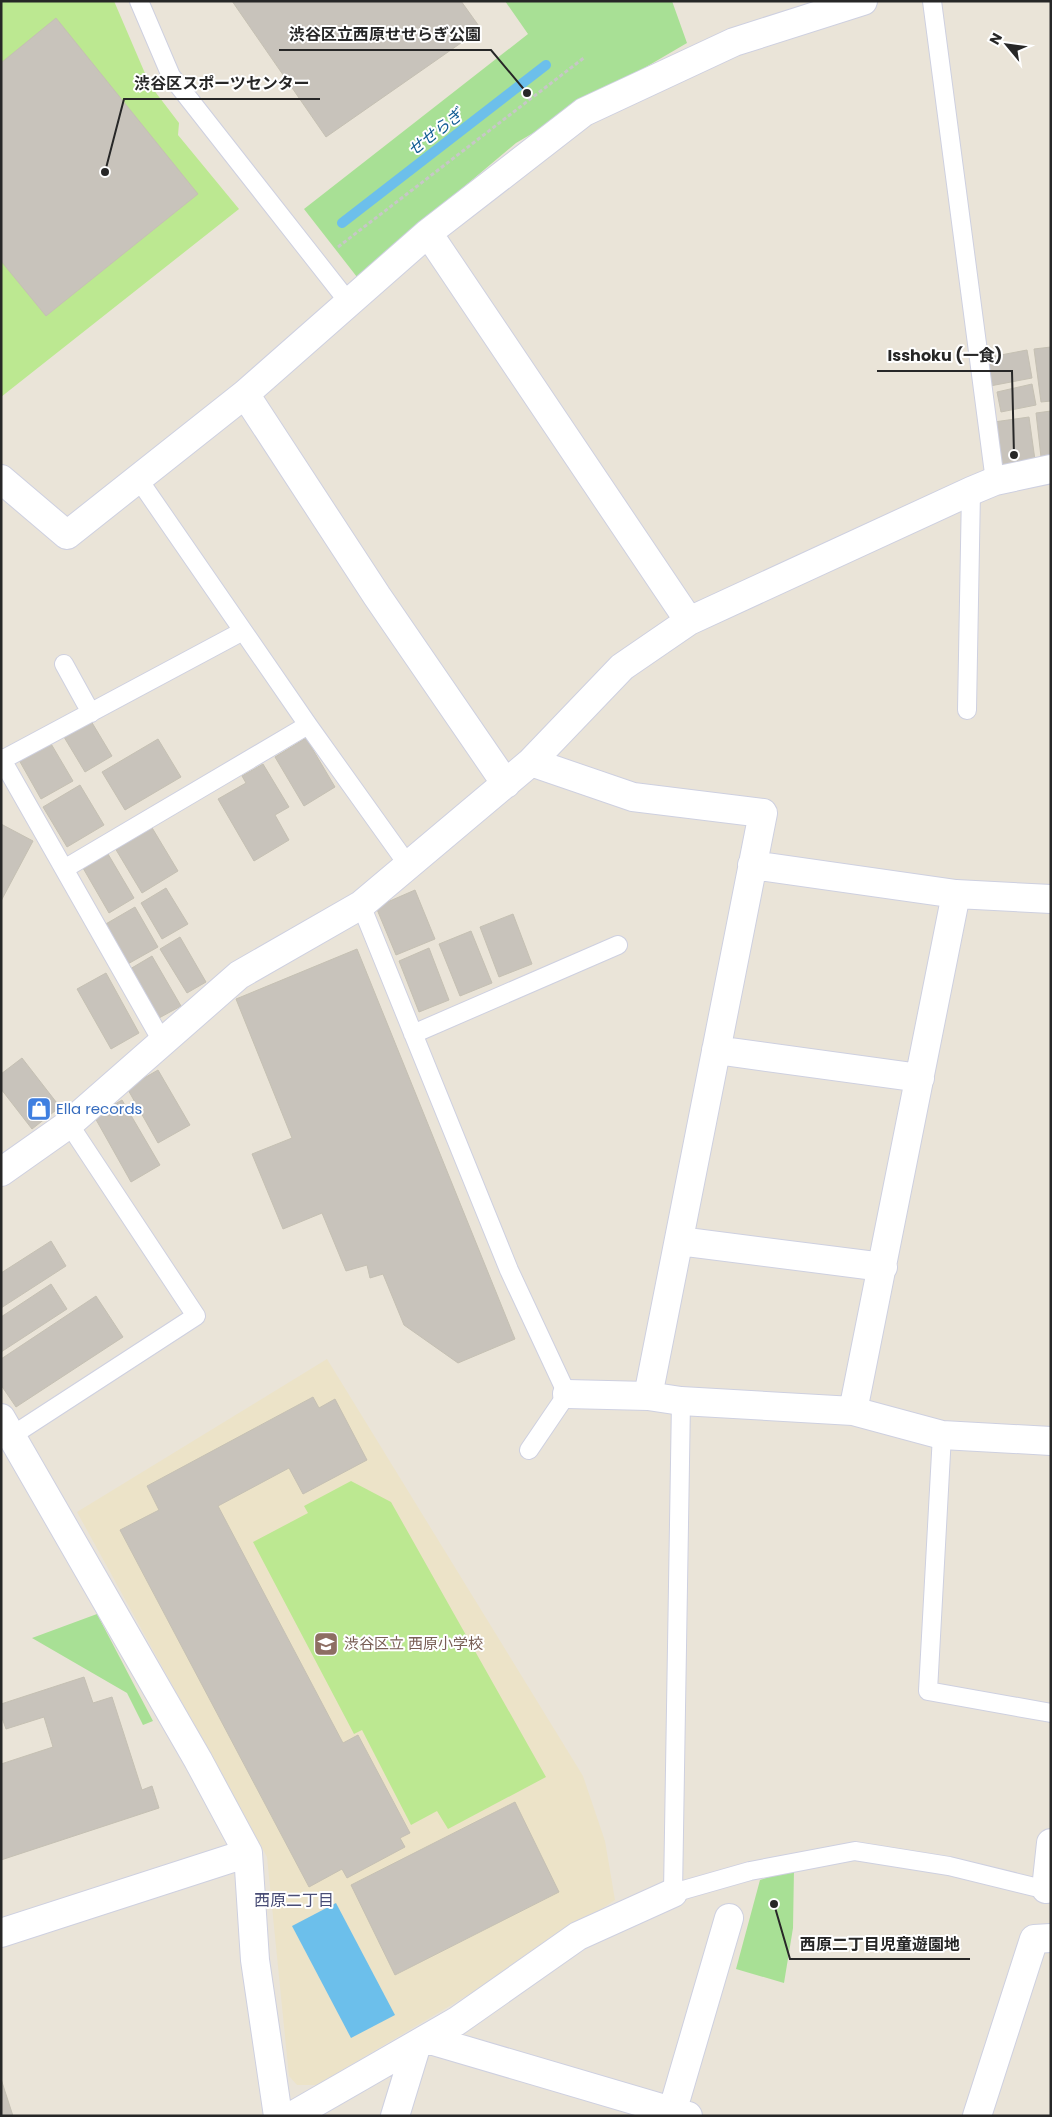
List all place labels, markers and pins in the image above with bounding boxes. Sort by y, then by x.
callout: 渋谷区立西原せせらぎ公園 [279,19,491,50]
callout: 渋谷区スポーツセンター [124,68,320,99]
callout: Isshoku (一食) [877,340,1012,371]
shop icon: Ella records [26,1096,52,1122]
place label: Ella records [56,1098,143,1119]
school or university icon: 渋谷区立 西原小学校 [313,1631,339,1657]
place label: 渋谷区立 西原小学校 [344,1633,483,1654]
callout: 西原二丁目児童遊園地 [790,1928,970,1959]

